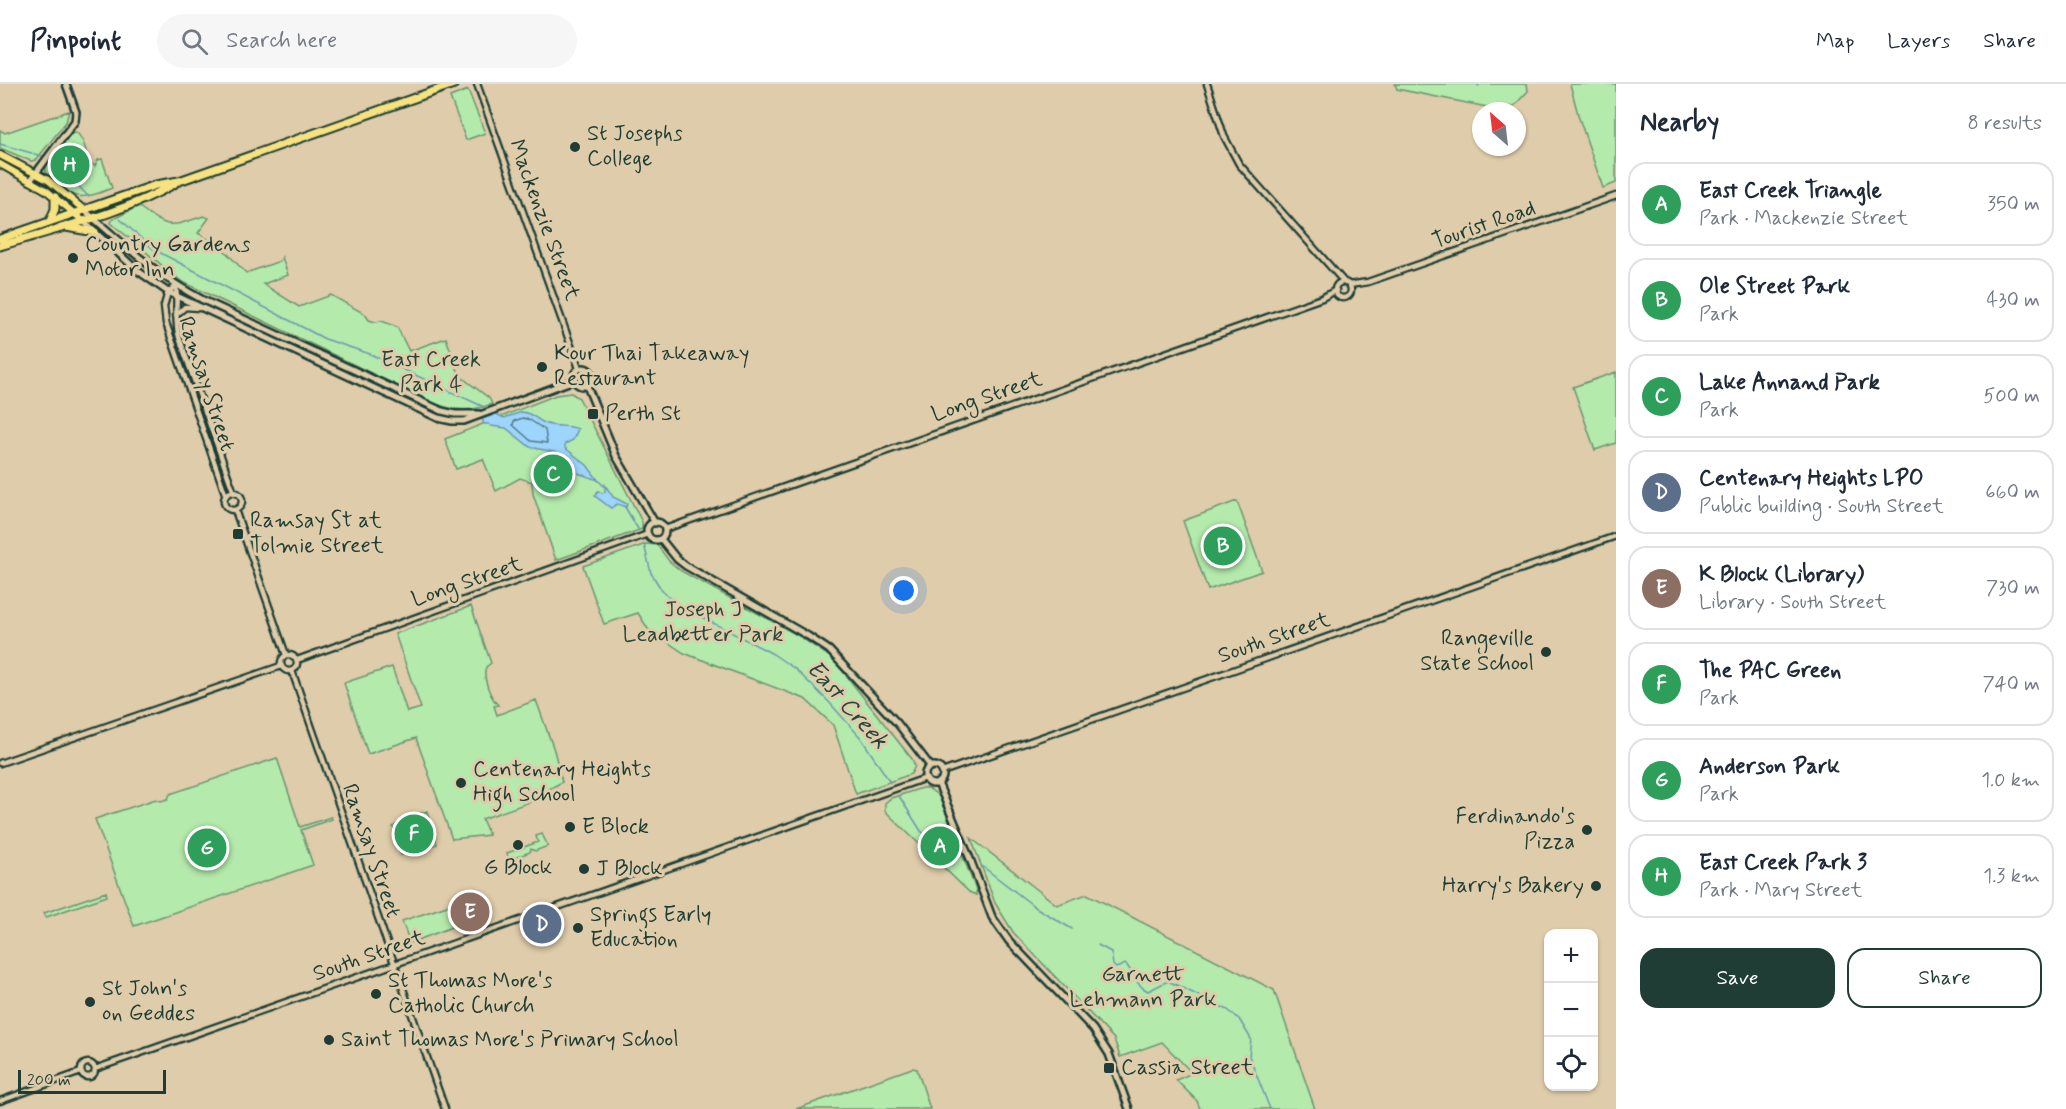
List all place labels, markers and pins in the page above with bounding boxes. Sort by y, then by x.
place label: St Josephs College [587,120,683,174]
marker: St Josephs College [568,140,582,154]
pin: H [50,142,90,188]
place label: Country Gardens Motor Inn [85,231,251,284]
marker: Country Gardens Motor Inn [66,251,80,265]
place label: Kour Thai Takeaway Restaurant [554,340,749,393]
marker: Kour Thai Takeaway Restaurant [535,360,549,374]
place label: Perth St [605,400,681,428]
marker: Perth St [586,407,600,421]
pin: C [534,452,572,496]
place label: Ramsay St at Tolmie Street [250,507,384,560]
pin: B [1204,524,1242,568]
marker: Ramsay St at Tolmie Street [231,527,245,541]
place label: Rangeville State School [1420,625,1534,678]
marker: Rangeville State School [1539,645,1553,659]
place label: Centenary Heights High School [473,756,651,812]
marker: Centenary Heights High School [454,776,468,790]
place label: Ferdinando's Pizza [1456,803,1575,856]
pin: F [394,812,434,856]
place label: E Block [582,813,649,841]
marker: E Block [563,820,577,834]
marker: Ferdinando's Pizza [1580,823,1594,837]
pin: A [920,824,960,868]
pin: G [188,826,226,870]
marker: G Block [511,838,525,852]
place label: G Block [484,854,552,882]
place label: J Block [596,855,663,883]
marker: J Block [577,862,591,876]
place label: Harry's Bakery [1442,872,1584,900]
marker: Harry's Bakery [1589,879,1603,893]
pin: E [450,890,490,934]
place label: Springs Early Education [590,901,712,954]
pin: D [522,902,562,946]
marker: Springs Early Education [571,921,585,935]
place label: St Thomas More's Catholic Church [388,967,553,1020]
place label: St John's on Geddes [102,975,195,1028]
marker: St Thomas More's Catholic Church [369,987,383,1001]
marker: St John's on Geddes [83,995,97,1009]
place label: Saint Thomas More's Primary School [341,1026,679,1054]
marker: Saint Thomas More's Primary School [322,1033,336,1047]
place label: Cassia Street [1121,1054,1254,1082]
marker: Cassia Street [1102,1061,1116,1075]

